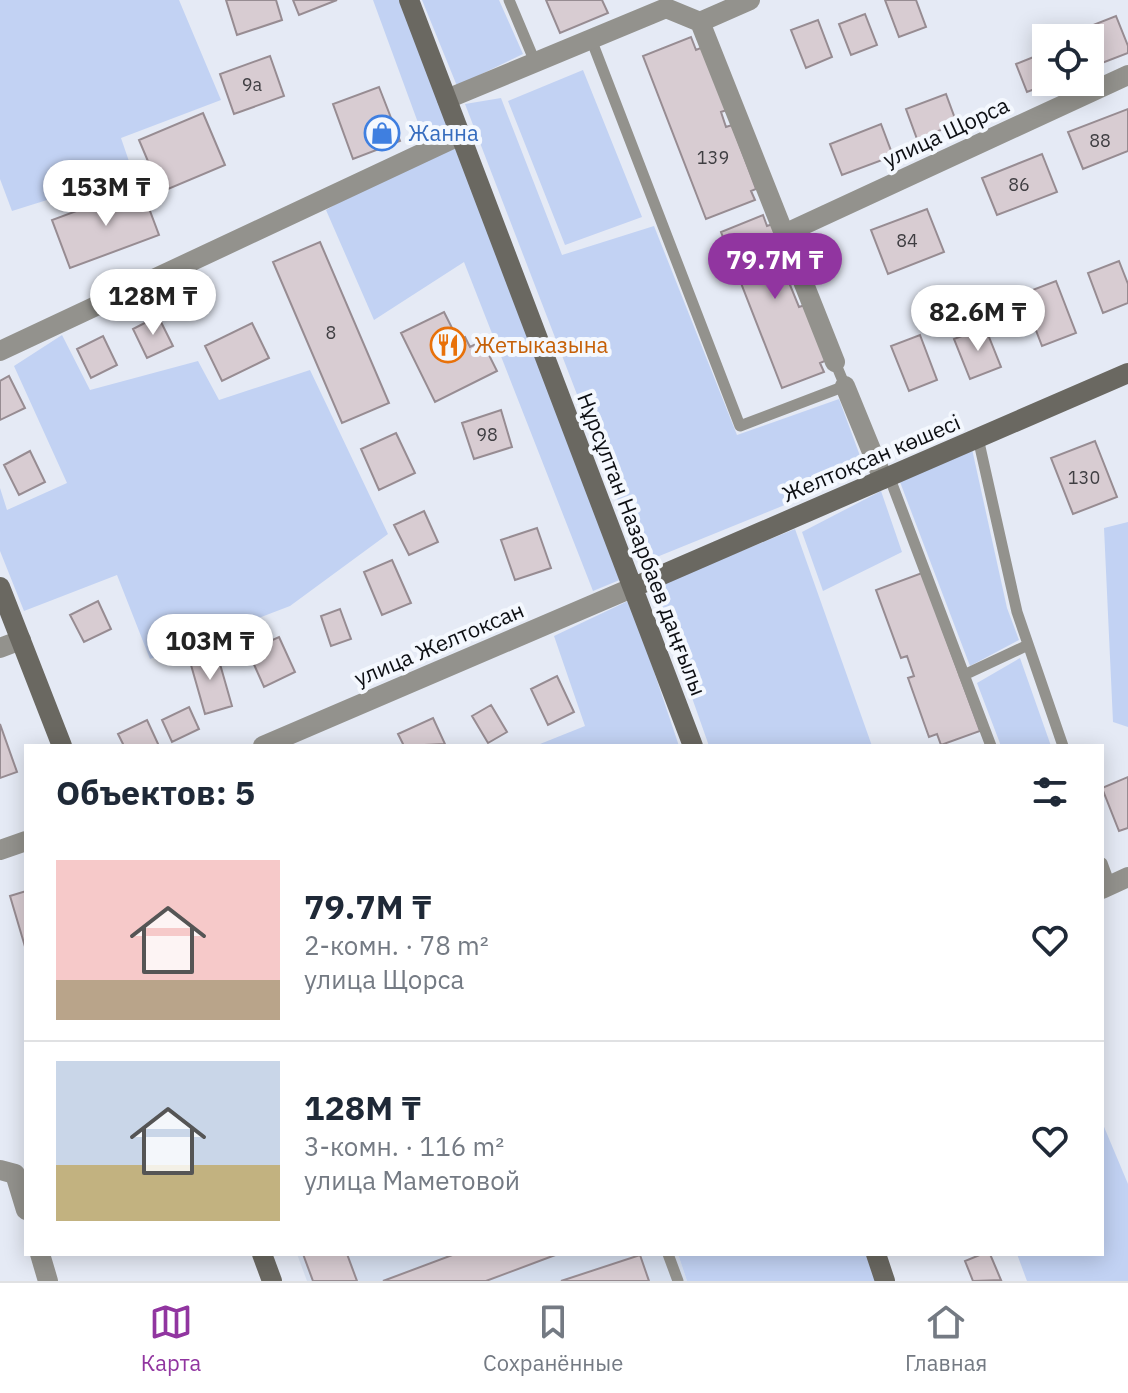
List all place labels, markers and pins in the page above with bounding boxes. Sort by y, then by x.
shop icon: Жанна [363,114,401,152]
place label: Жанна [408,118,479,147]
pin: 153M ₸ [41,160,171,228]
pin: 79.7M ₸ [701,233,849,301]
pin: 128M ₸ [88,269,218,337]
pin: 82.6M ₸ [904,285,1052,353]
restaurant icon: Жетыказына [429,326,467,364]
place label: Жетыказына [474,330,609,359]
pin: 103M ₸ [145,614,275,682]

